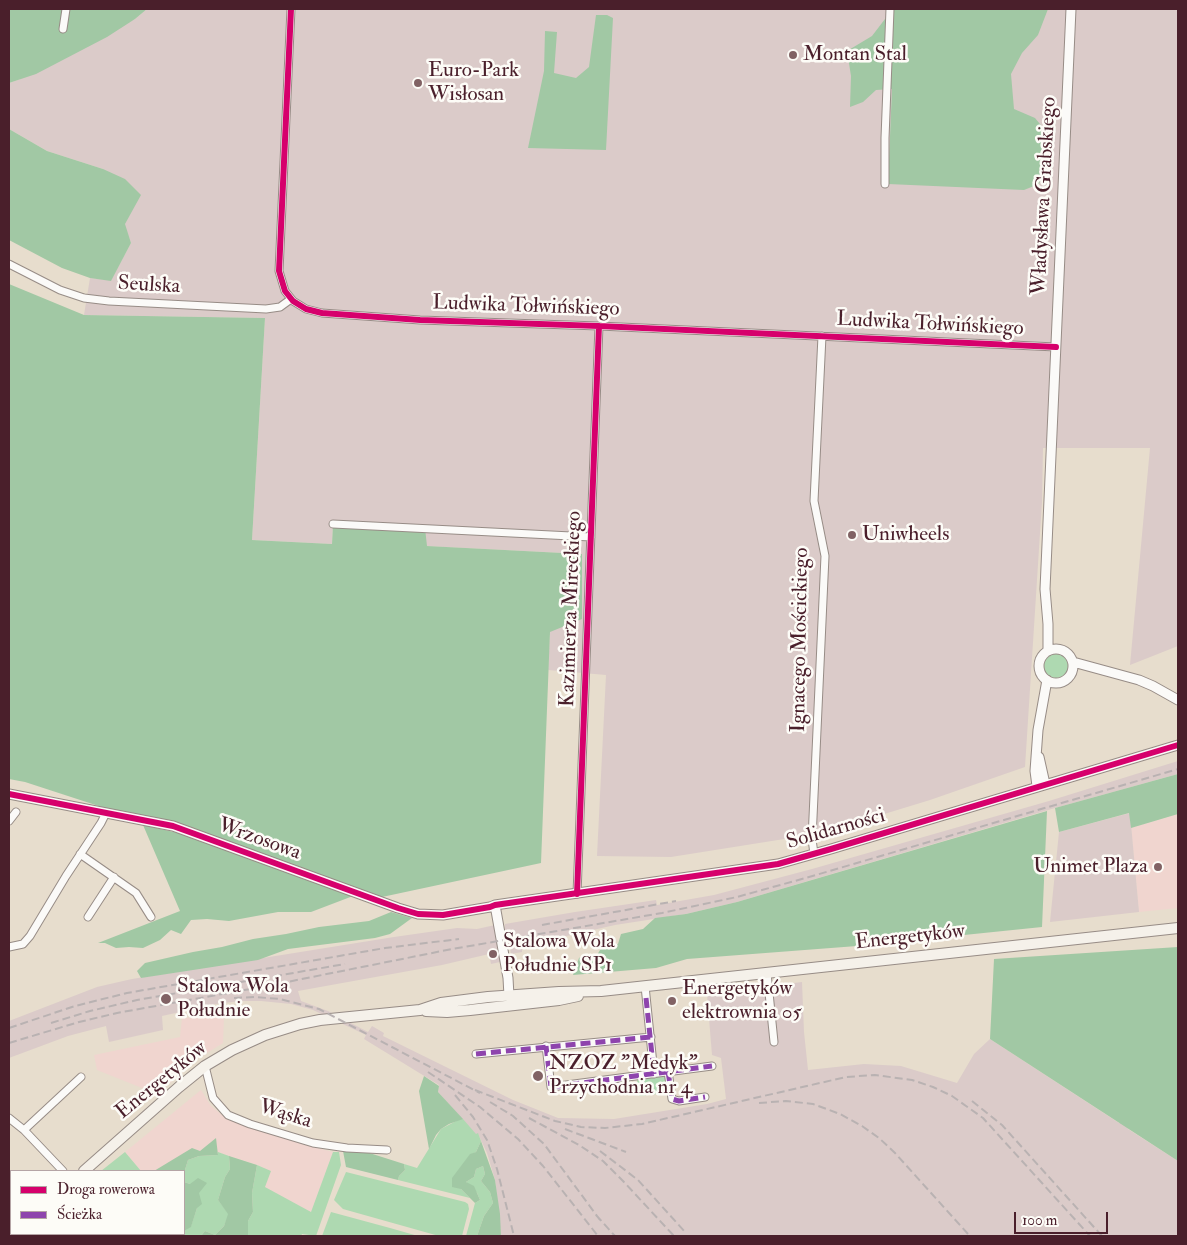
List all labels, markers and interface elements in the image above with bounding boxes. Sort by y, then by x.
place label: Montan Stal [803,42,907,68]
marker: Montan Stal [787,49,799,61]
place label: Euro-Park Wisłosan [428,58,519,108]
marker: Euro-Park Wisłosan [412,77,424,89]
street label: Władysława Grabskiego [1027,96,1063,296]
street label: Seulska [117,272,181,300]
street label: Ludwika Tołwińskiego [432,291,620,323]
street label: Ludwika Tołwińskiego [836,308,1024,342]
street label: Kazimierza Mireckiego [556,510,588,708]
place label: Uniwheels [862,522,949,548]
marker: Uniwheels [846,529,858,541]
street label: Ignacego Mościckiego [787,547,815,733]
street label: Solidarności [784,804,888,856]
street label: Wrzosowa [214,813,304,867]
place label: Unimet Plaza [1033,854,1148,880]
marker: Unimet Plaza [1152,861,1164,873]
street label: Energetyków [854,920,966,956]
place label: Stalowa Wola Południe SP1 [503,929,615,979]
marker: Stalowa Wola Południe SP1 [487,948,499,960]
place label: Stalowa Wola Południe [177,974,289,1024]
place label: Energetyków elektrownia 05 [682,976,802,1026]
marker: Stalowa Wola Południe [159,992,173,1006]
marker: Energetyków elektrownia 05 [666,995,678,1007]
street label: Energetyków [111,1037,213,1125]
place label: NZOZ "Medyk" Przychodnia nr 4 [549,1051,698,1101]
marker: NZOZ "Medyk" Przychodnia nr 4 [531,1069,545,1083]
street label: Wąska [256,1095,314,1135]
legend [10,1170,185,1235]
text: Droga rowerowa [57,1180,155,1199]
scale bar [1017,1202,1111,1234]
text: Ścieżka [57,1205,102,1224]
text: 100 m [1022,1211,1057,1230]

